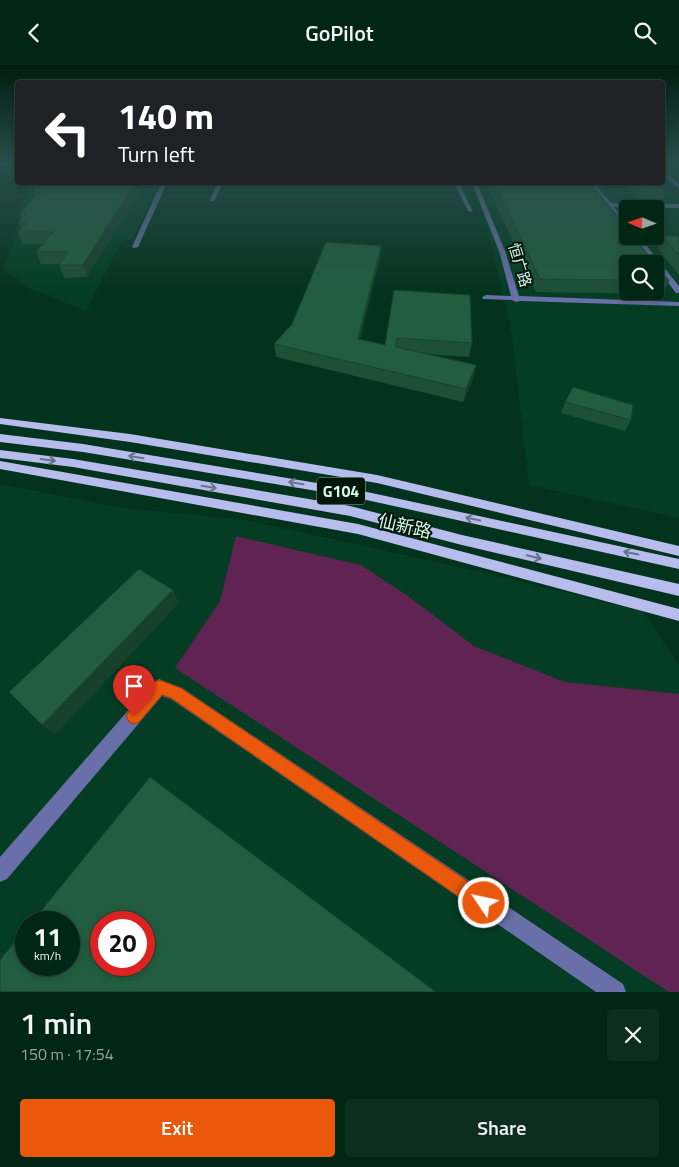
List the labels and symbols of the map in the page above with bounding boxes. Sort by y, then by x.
north arrow [619,200,664,245]
street label: 恒广路 [502,240,538,290]
one-way arrow [128,451,144,461]
one-way arrow [40,455,56,465]
road number: G104 [317,477,365,505]
one-way arrow [289,478,305,488]
one-way arrow [200,482,216,492]
street label: 仙新路 [376,507,434,545]
one-way arrow [465,514,481,523]
one-way arrow [624,548,640,557]
one-way arrow [525,552,541,562]
pin [113,665,155,716]
position arrow [457,876,509,928]
speed limit sign: 20 [90,911,155,976]

